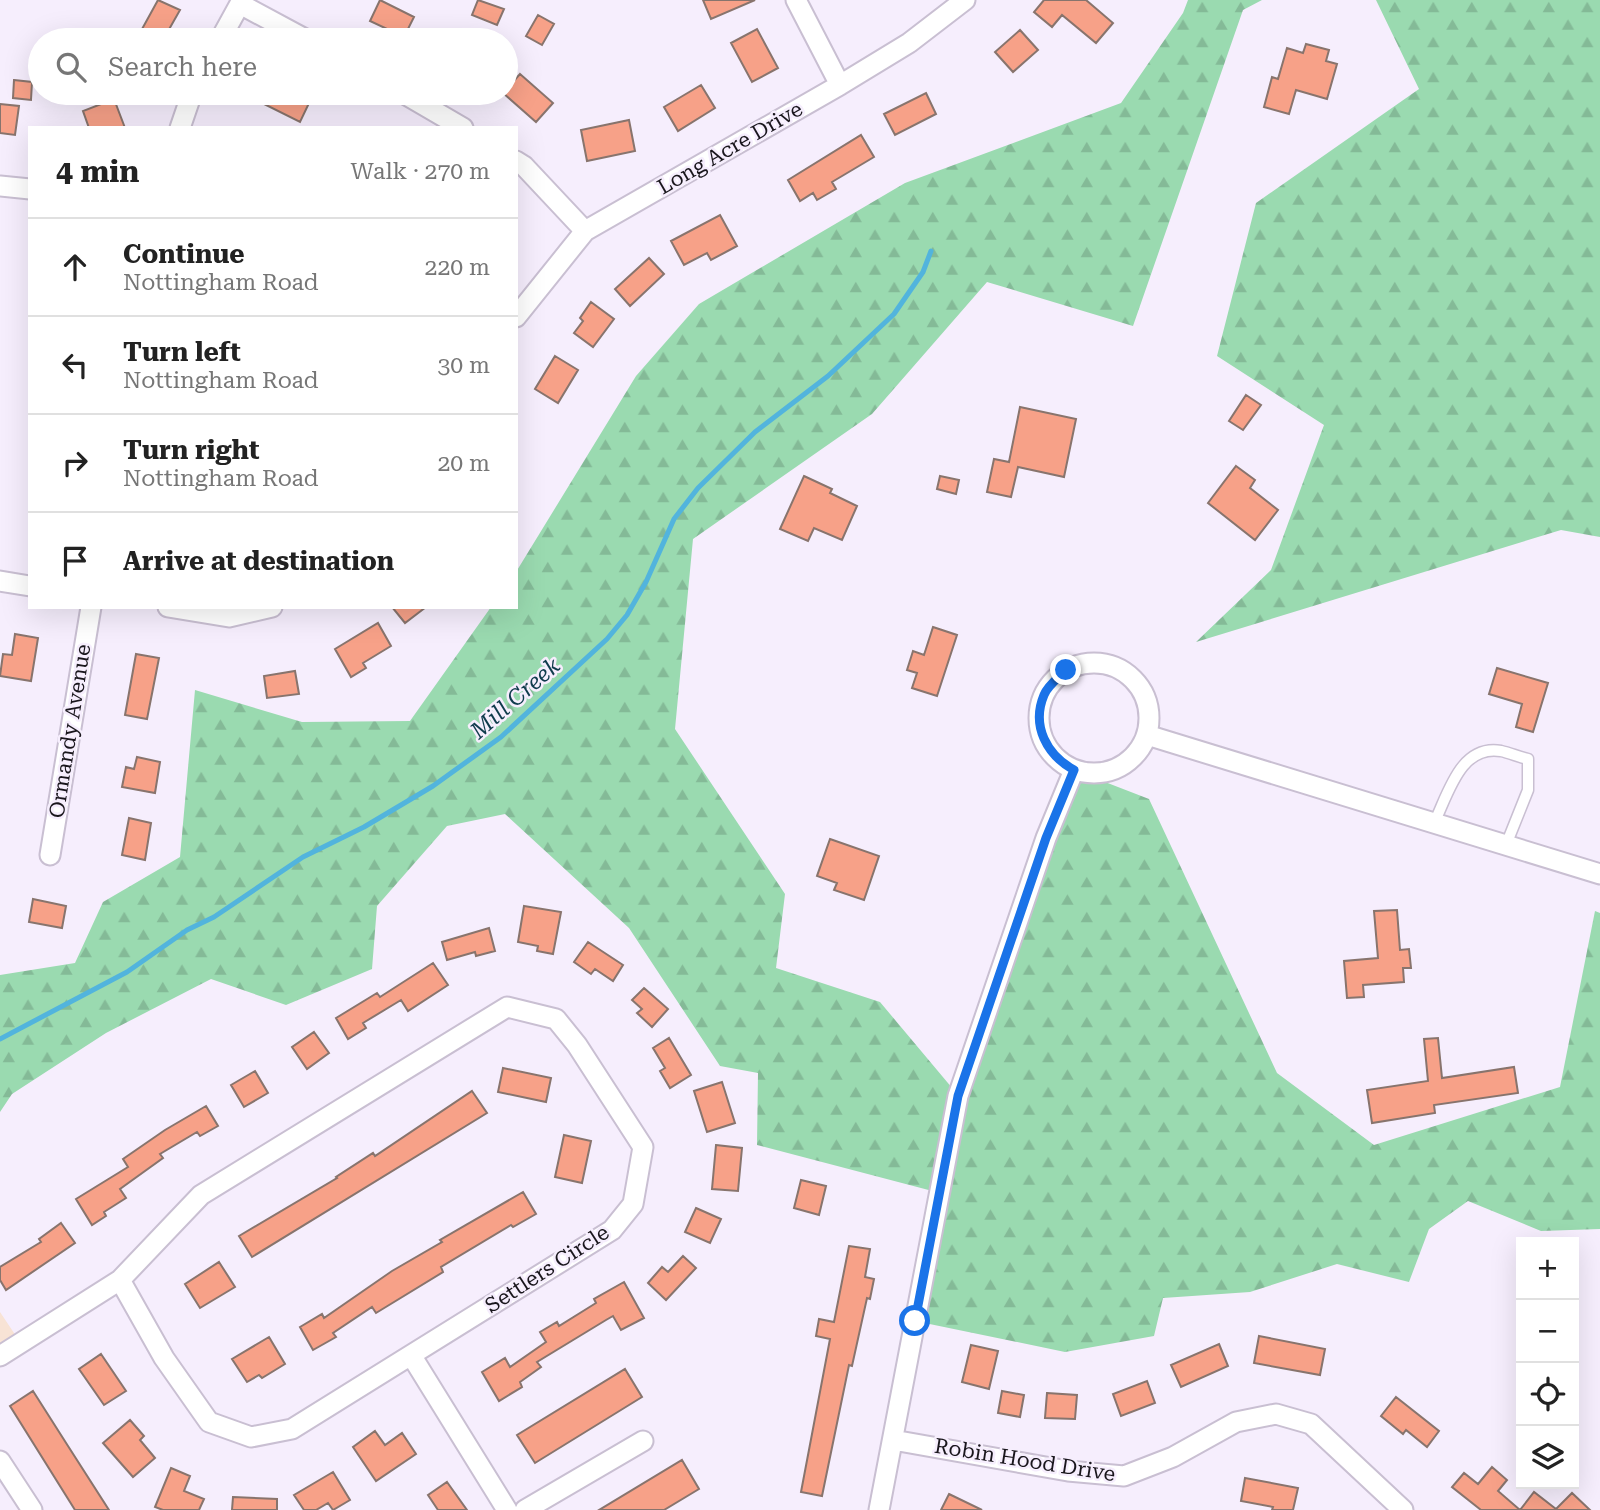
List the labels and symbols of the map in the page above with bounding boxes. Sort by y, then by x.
street label: Long Acre Drive [653,97,807,199]
street label: Ormandy Avenue [44,642,96,820]
water label: Mill Creek [464,652,566,745]
route end [1050,654,1081,685]
street label: Settlers Circle [481,1220,613,1318]
route start [899,1305,930,1336]
street label: Robin Hood Drive [933,1434,1117,1486]

